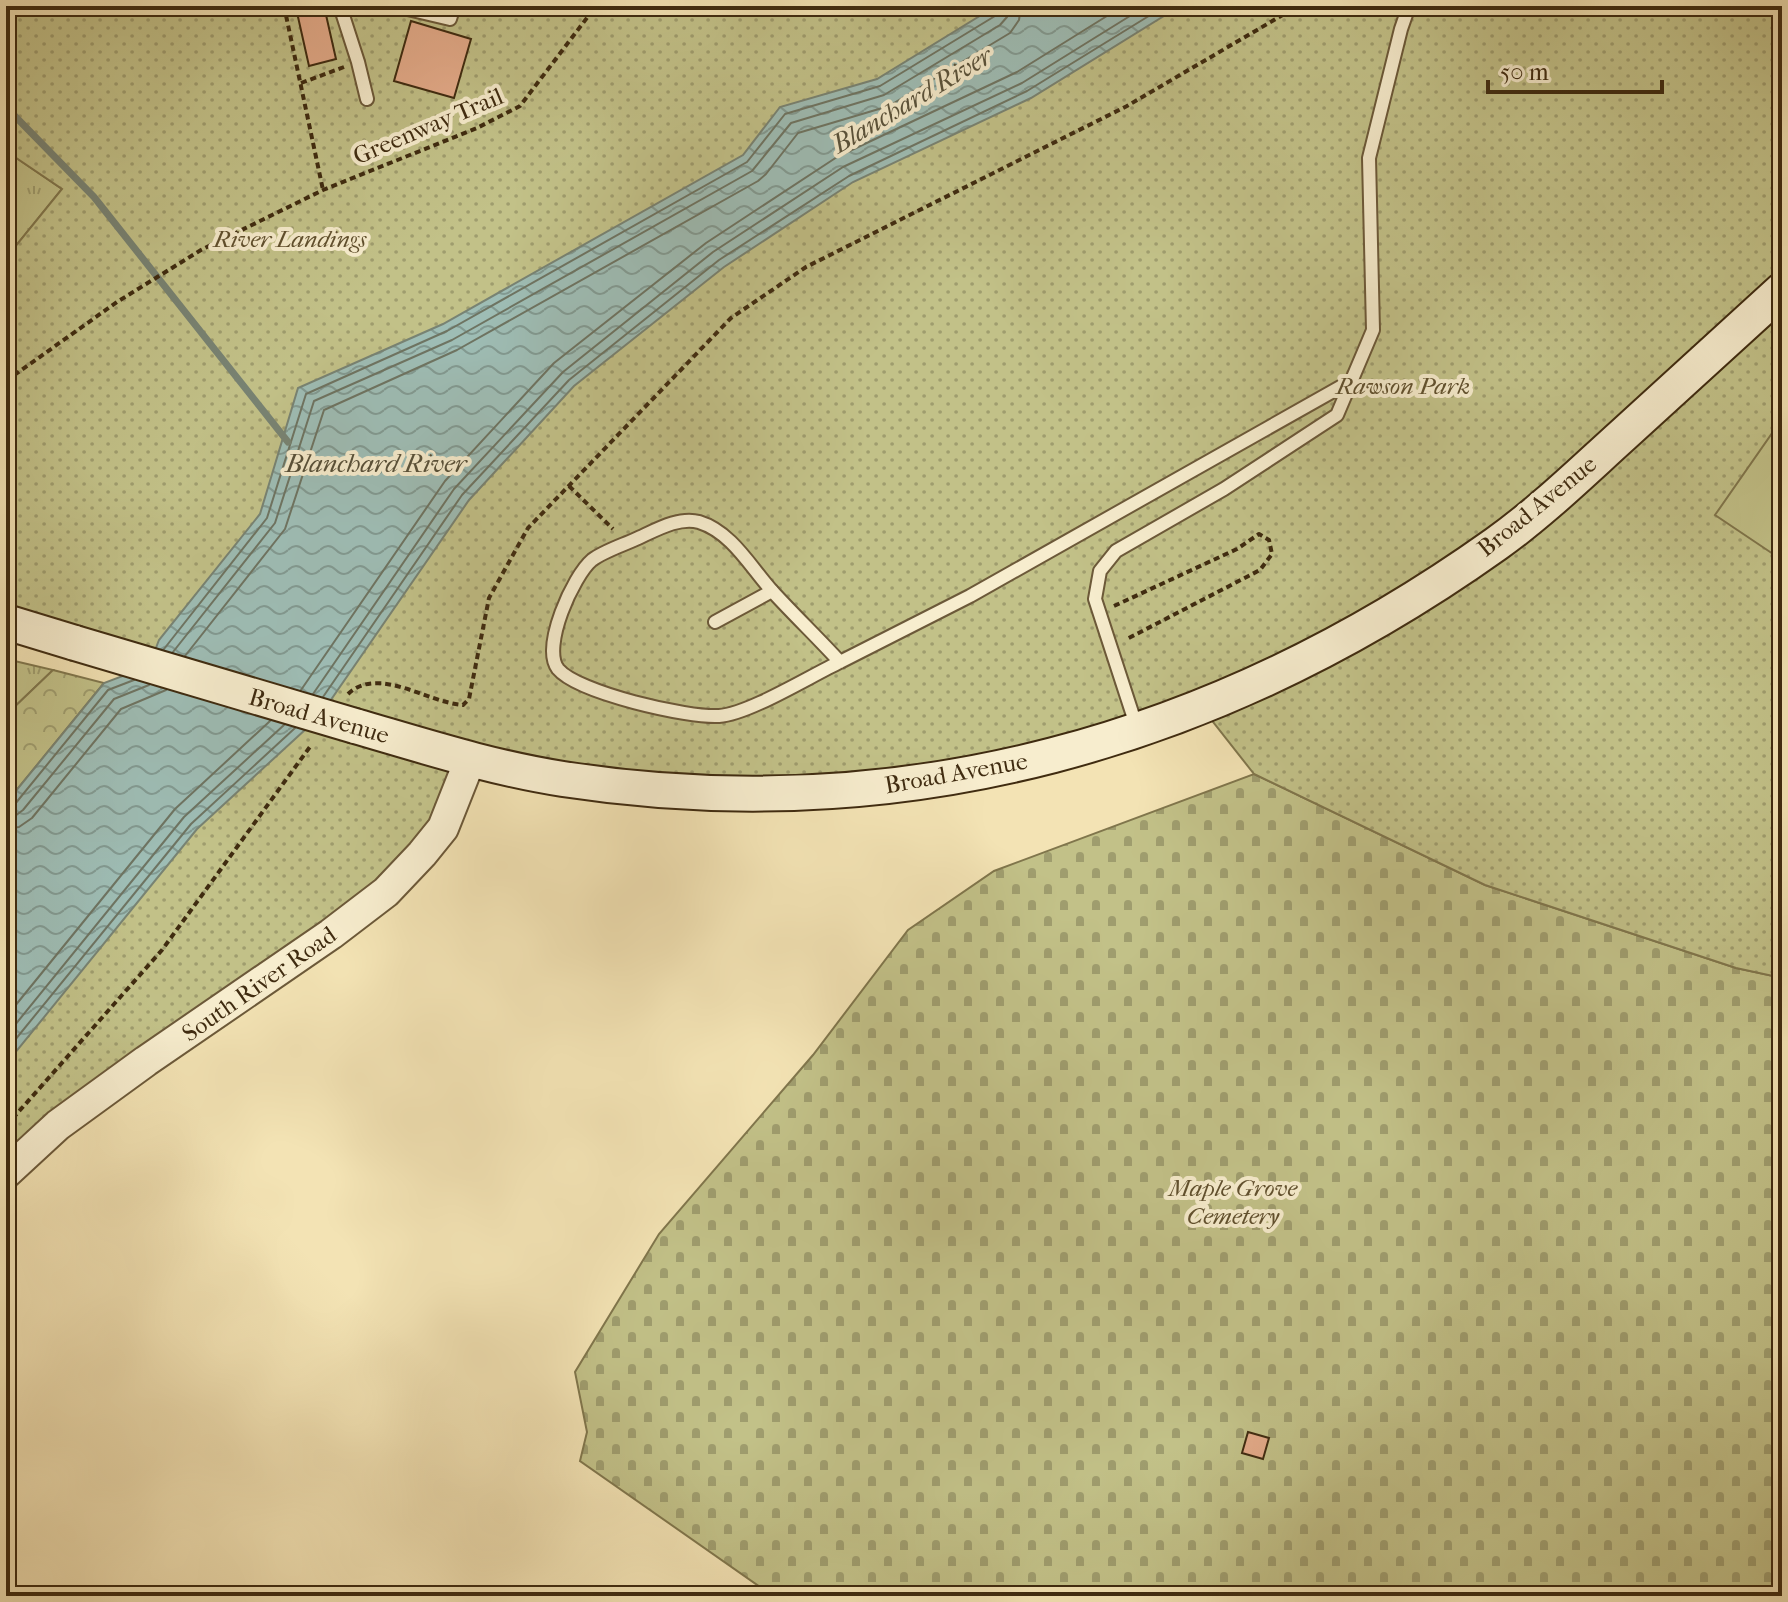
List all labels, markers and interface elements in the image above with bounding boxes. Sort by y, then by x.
water label: Blanchard River [825,39,1000,161]
scale bar [1488,44,1662,94]
text: 50 m [1500,58,1549,86]
street label: Greenway Trail [349,82,507,170]
park label: River Landings [212,225,367,253]
park label: Rawson Park [1334,372,1470,400]
water label: Blanchard River [284,448,469,479]
street label: Broad Avenue [1472,450,1602,562]
street label: Broad Avenue [246,683,392,749]
street label: Broad Avenue [882,747,1030,799]
street label: South River Road [177,920,342,1047]
park label: Maple Grove Cemetery [1167,1174,1299,1230]

